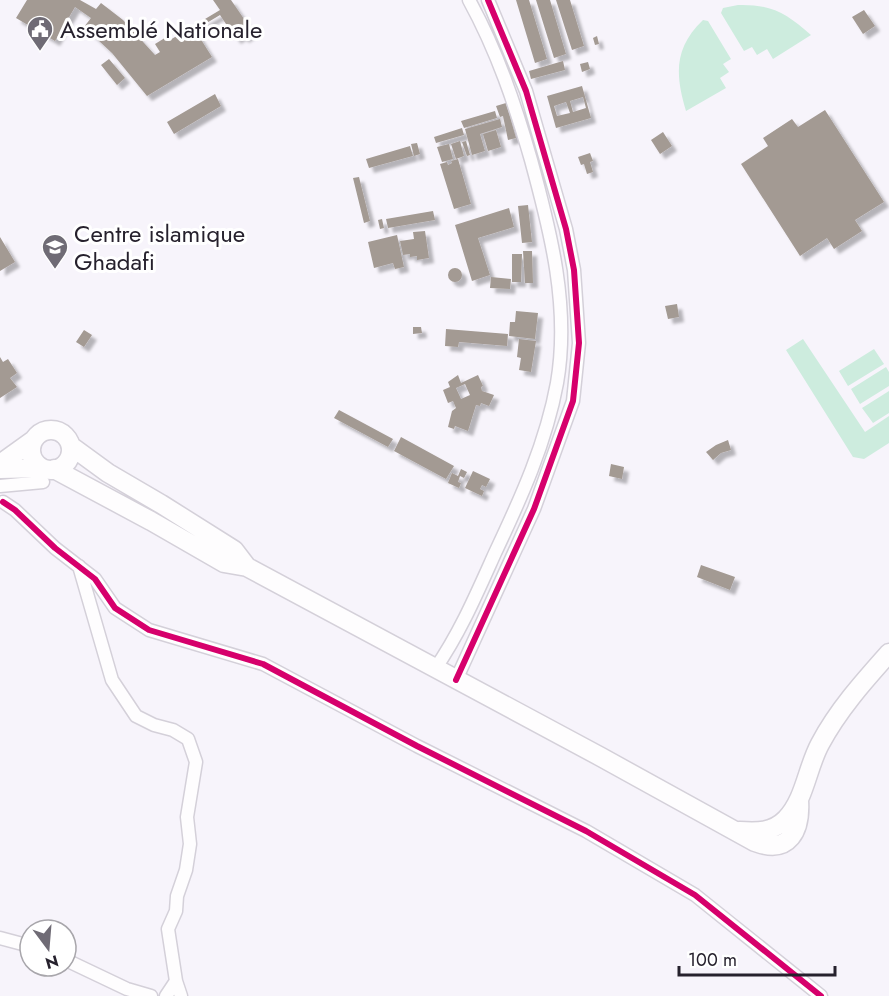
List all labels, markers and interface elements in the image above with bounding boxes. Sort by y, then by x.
place label: Assemblé Nationale [60,12,262,47]
public building icon: Assemblé Nationale [25,14,55,52]
place label: Centre islamique Ghadafi [74,216,245,279]
school or university icon: Centre islamique Ghadafi [40,232,70,270]
north arrow [18,918,78,978]
scale bar [679,939,835,977]
text: 100 m [688,947,737,973]
text: N [43,949,61,975]

